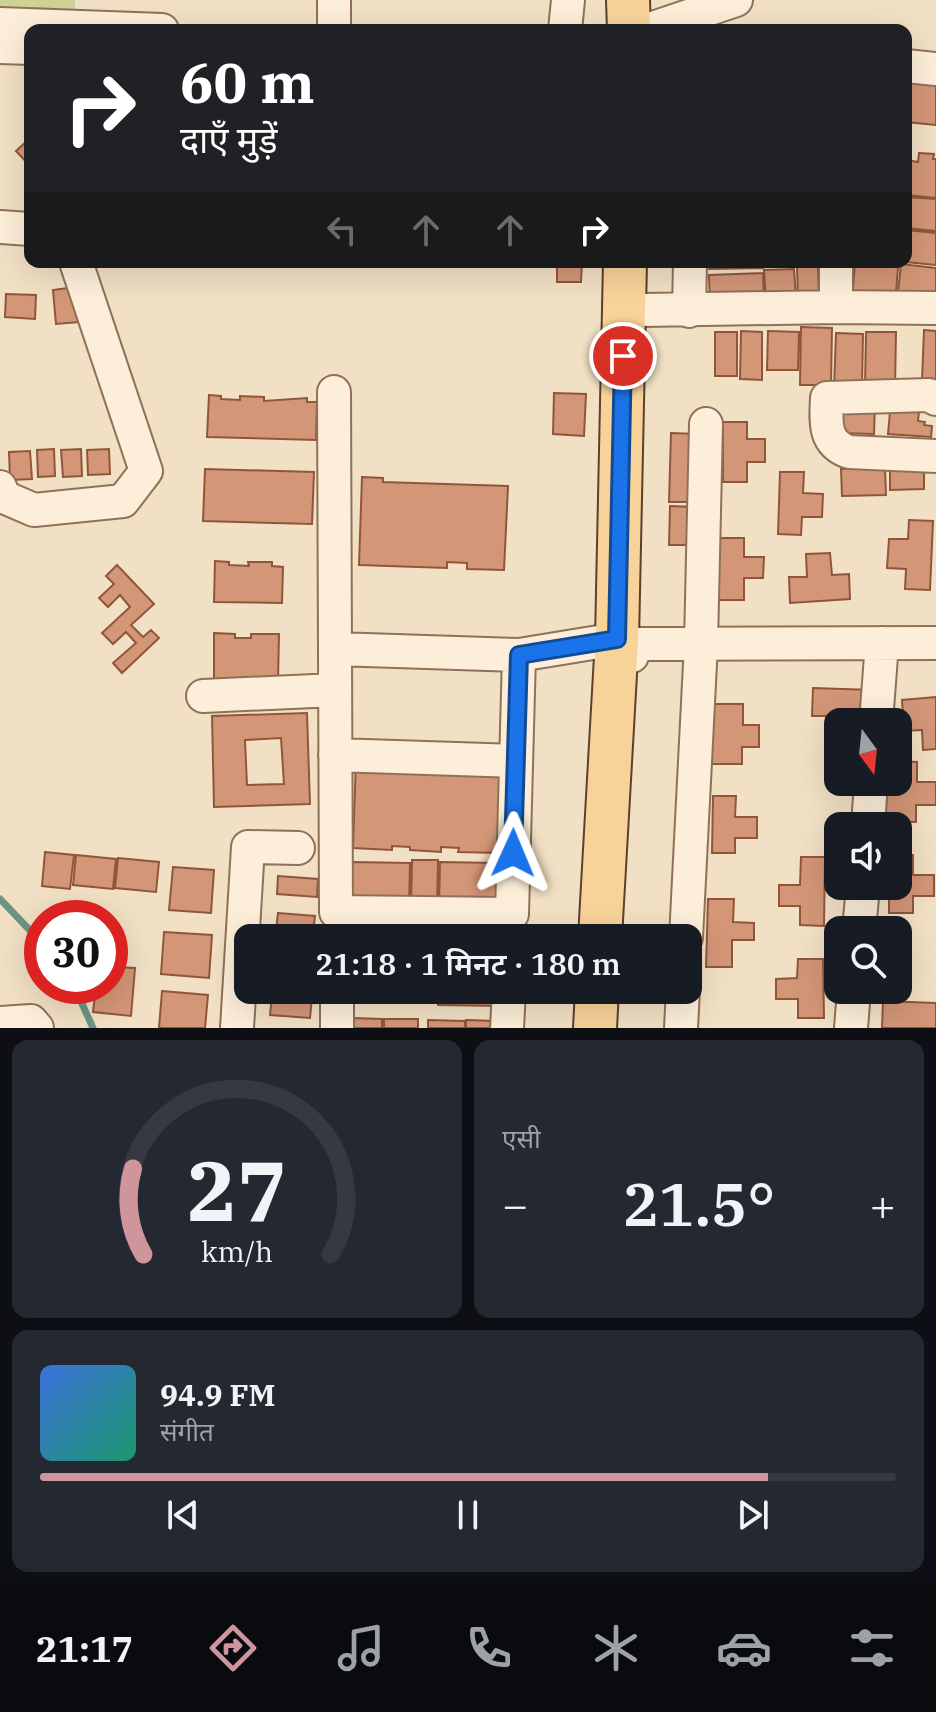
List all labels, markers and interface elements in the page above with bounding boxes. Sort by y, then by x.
text: 60 m [180,46,315,118]
icon: right [48,56,152,160]
text: दाएँ मुड़ें [180,116,278,163]
icon: left [320,208,364,252]
icon: ahead [404,208,448,252]
icon: ahead [488,208,532,252]
icon: right [572,208,616,252]
pin [589,322,657,390]
icon: arrive [601,334,645,378]
north arrow [824,708,912,796]
map controls [824,708,912,1004]
position arrow [471,811,555,895]
button: sound [824,812,912,900]
speed limit sign: 30 [24,900,128,1004]
button: search [824,916,912,1004]
text: 21:18 · 1 मिनट · 180 m [315,944,621,983]
text: एसी [502,1121,541,1155]
text: 27 [187,1136,287,1244]
text: 21.5° [623,1164,775,1243]
text: − [502,1176,528,1233]
text: + [870,1176,896,1233]
text: km/h [201,1233,273,1270]
text: 94.9 FM [160,1375,275,1414]
text: संगीत [160,1414,214,1448]
icon: previous [161,1493,205,1537]
icon: pause [446,1493,490,1537]
icon: next [731,1493,775,1537]
icon: directions [205,1620,261,1676]
icon: music [333,1620,389,1676]
icon: phone [461,1620,517,1676]
icon: climate [588,1620,644,1676]
icon: car [716,1620,772,1676]
icon: filters [844,1620,900,1676]
text: 21:17 [36,1625,133,1672]

